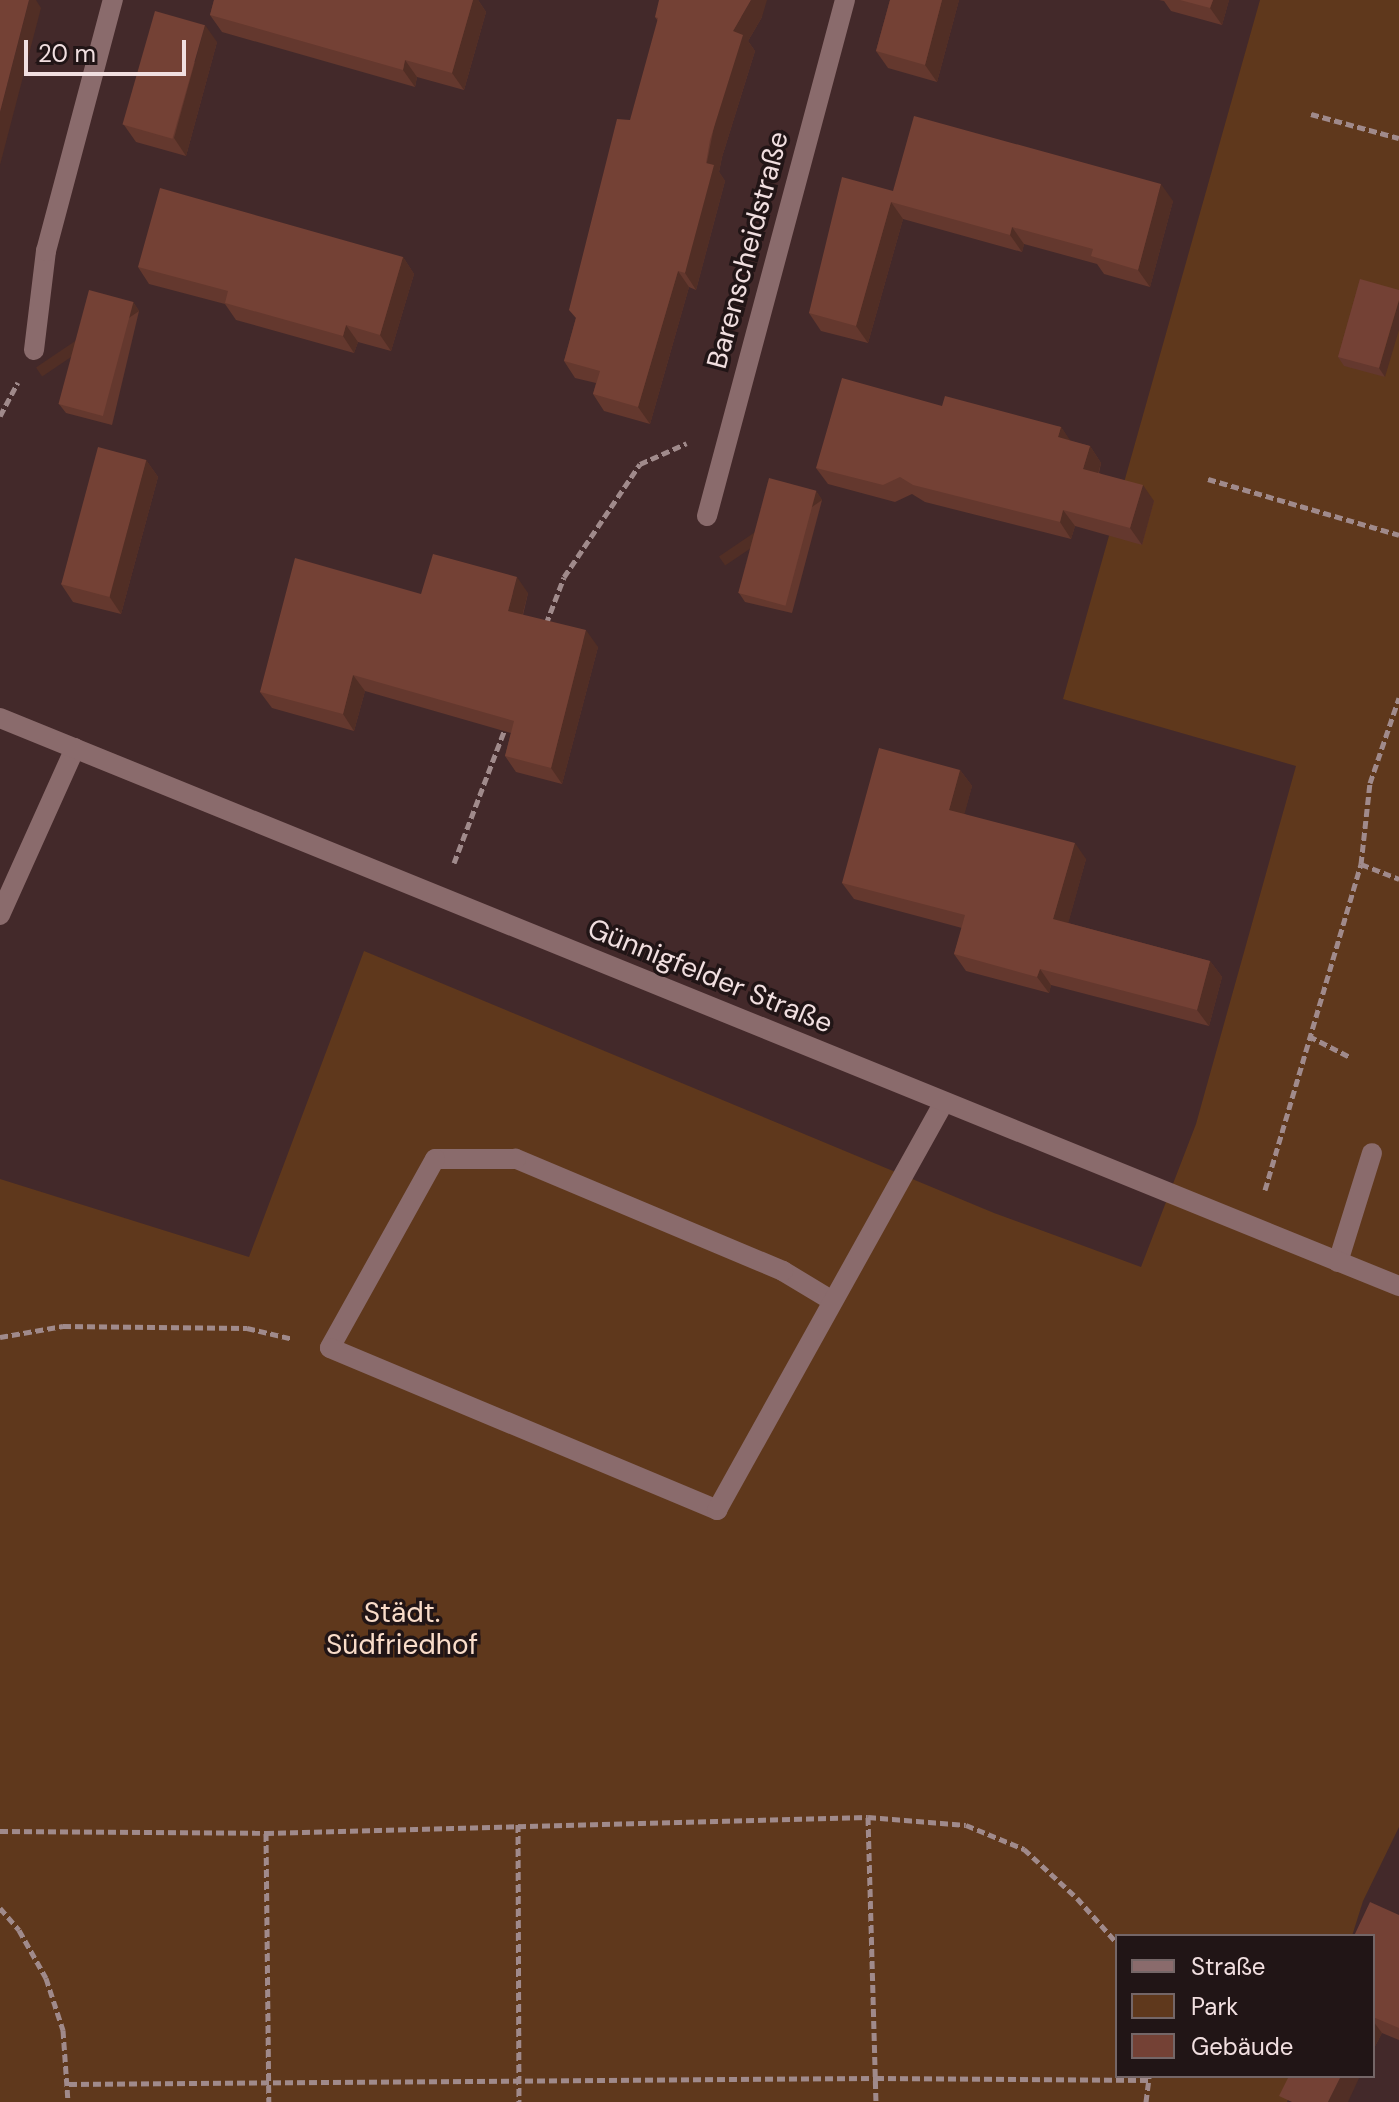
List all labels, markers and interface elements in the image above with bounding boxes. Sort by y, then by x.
scale bar [28,24,190,74]
text: 20 m [38,38,96,69]
street label: Barenscheidstraße [700,128,796,372]
street label: Günnigfelder Straße [583,912,837,1040]
park label: Städt. Südfriedhof [326,1596,478,1662]
legend [1115,1934,1375,2078]
text: Straße [1191,1951,1265,1982]
text: Park [1191,1991,1238,2022]
text: Gebäude [1191,2031,1293,2062]

